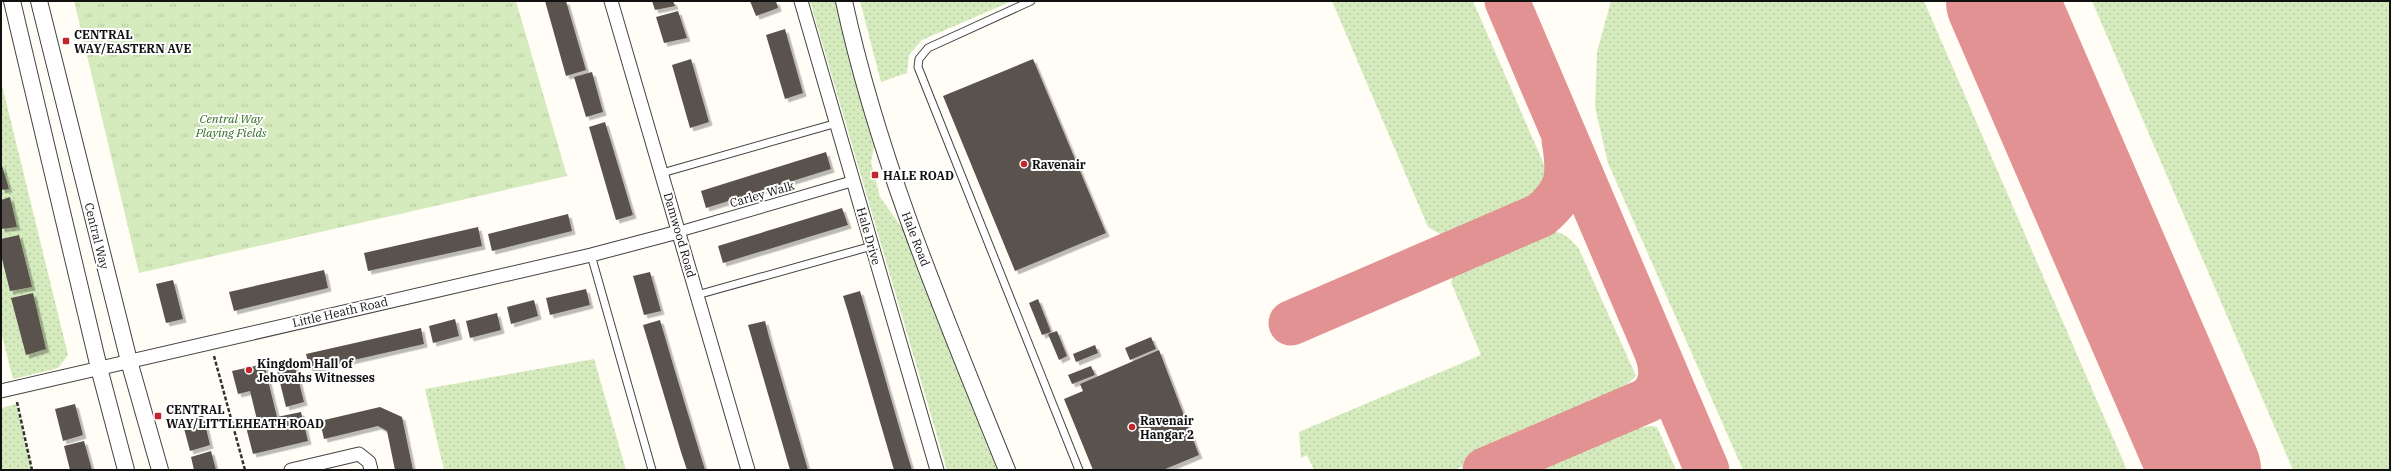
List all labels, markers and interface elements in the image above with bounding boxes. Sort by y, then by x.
place label: CENTRAL WAY/EASTERN AVE [74,27,191,56]
marker: CENTRAL WAY/EASTERN AVE [61,36,71,46]
park label: Central Way Playing Fields [195,111,267,140]
place label: Ravenair [1032,157,1086,172]
marker: Ravenair [1019,159,1029,169]
place label: HALE ROAD [883,168,954,183]
marker: HALE ROAD [870,170,880,180]
street label: Carley Walk [728,178,796,210]
street label: Damwood Road [661,191,699,279]
street label: Central Way [81,201,113,271]
street label: Hale Drive [854,206,884,266]
street label: Hale Road [899,210,933,268]
street label: Little Heath Road [291,294,389,330]
place label: Kingdom Hall of Jehovahs Witnesses [257,356,375,385]
marker: Kingdom Hall of Jehovahs Witnesses [244,365,254,375]
place label: CENTRAL WAY/LITTLEHEATH ROAD [166,402,324,431]
marker: CENTRAL WAY/LITTLEHEATH ROAD [153,411,163,421]
place label: Ravenair Hangar 2 [1140,413,1194,442]
marker: Ravenair Hangar 2 [1127,422,1137,432]

